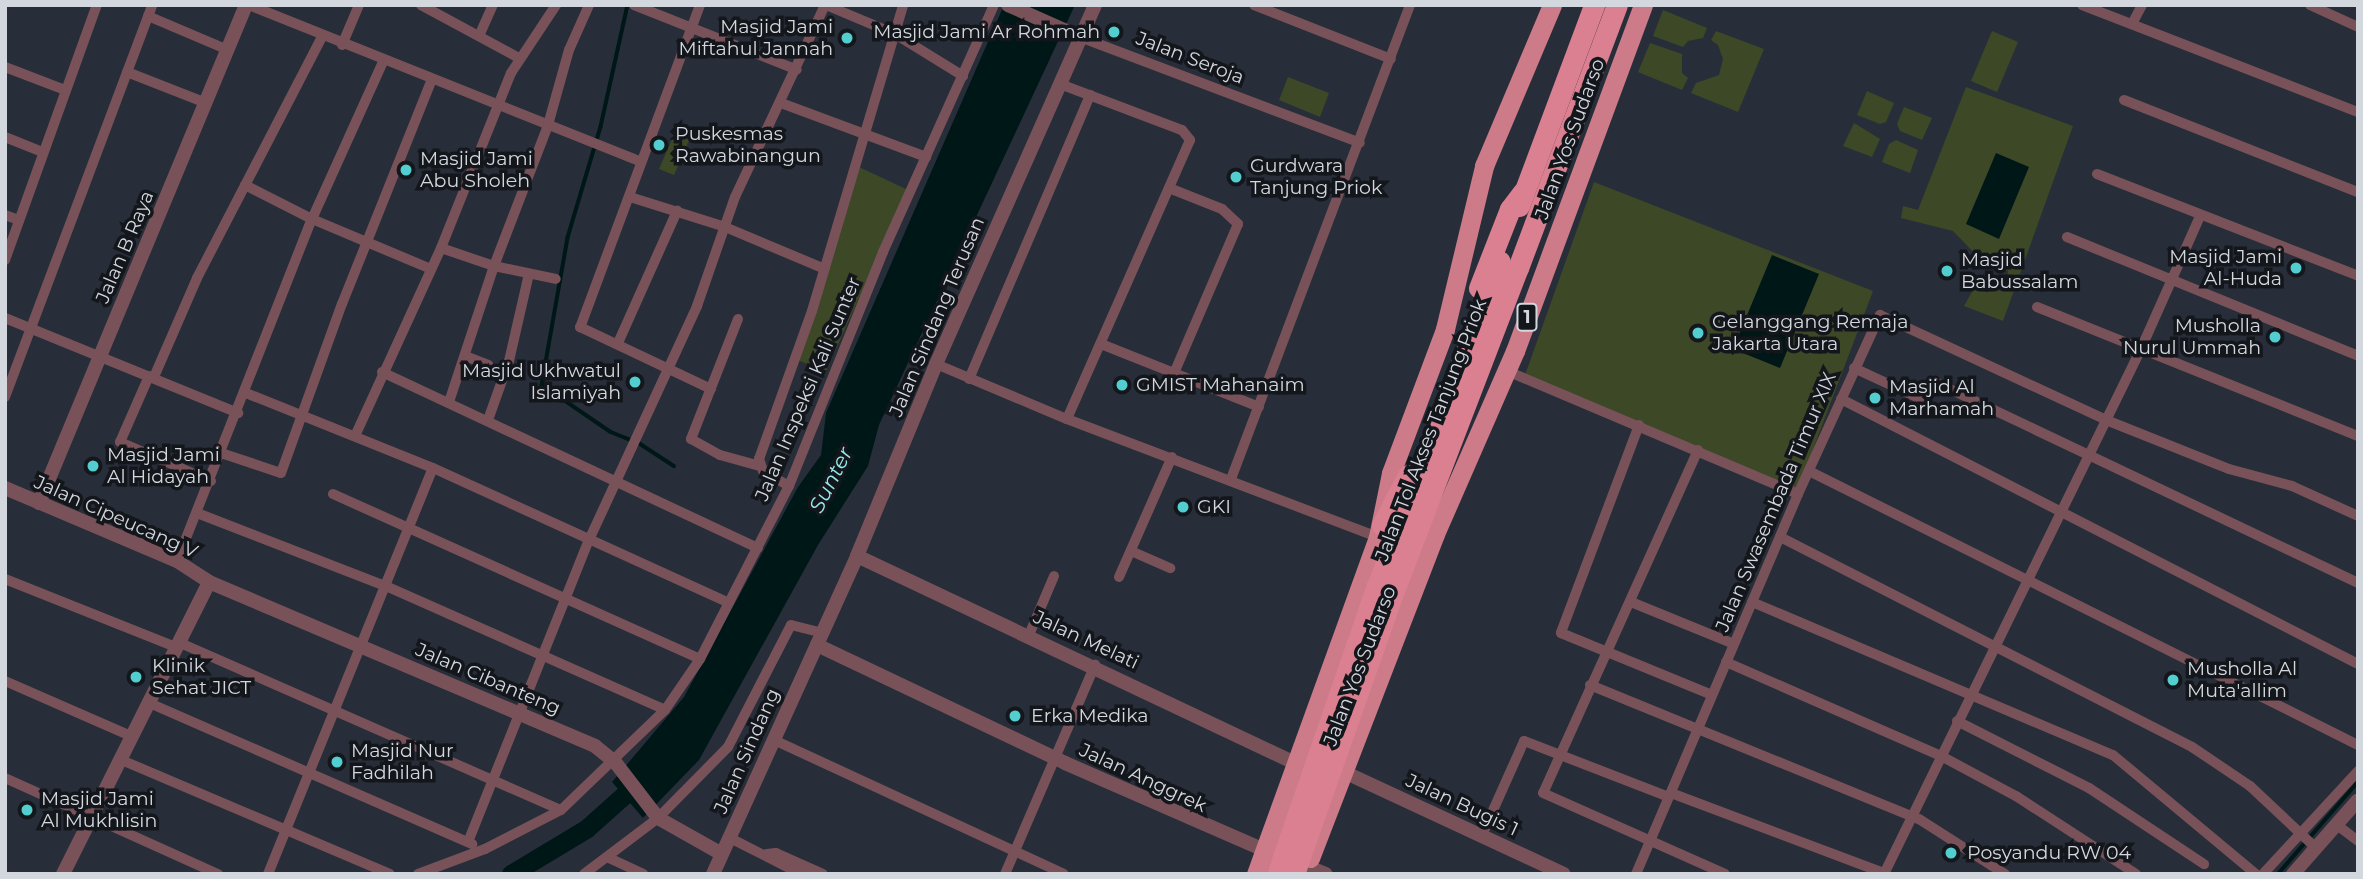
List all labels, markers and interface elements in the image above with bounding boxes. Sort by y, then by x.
place label: Masjid Jami Miftahul Jannah [679,16,833,60]
place label: Masjid Jami Ar Rohmah [873,21,1100,43]
marker: Masjid Jami Ar Rohmah [1106,24,1122,40]
street label: Jalan Seroja [1133,27,1247,89]
marker: Masjid Jami Miftahul Jannah [839,30,855,46]
street label: Jalan Yos Sudarso [1530,56,1610,222]
place label: Puskesmas Rawabinangun [675,123,821,167]
marker: Puskesmas Rawabinangun [649,135,669,155]
place label: Masjid Jami Abu Sholeh [420,148,533,192]
place label: Gurdwara Tanjung Priok [1250,155,1382,199]
marker: Masjid Jami Abu Sholeh [398,162,414,178]
marker: Gurdwara Tanjung Priok [1228,169,1244,185]
street label: Jalan B Raya [91,187,159,307]
street label: Jalan Sindang Terusan [885,214,989,420]
place label: Masjid Jami Al-Huda [2169,246,2282,290]
place label: Masjid Babussalam [1961,249,2078,293]
marker: Masjid Jami Al-Huda [2288,260,2304,276]
marker: Masjid Babussalam [1939,263,1955,279]
street label: Jalan Inspeksi Kali Sunter [750,274,866,504]
street label: Jalan Tol Akses Tanjung Priok [1370,296,1492,564]
road number: 1 [1515,302,1539,332]
place label: Gelanggang Remaja Jakarta Utara [1712,311,1908,355]
place label: Musholla Nurul Ummah [2123,315,2261,359]
marker: Gelanggang Remaja Jakarta Utara [1690,325,1706,341]
marker: Musholla Nurul Ummah [2267,329,2283,345]
place label: Masjid Ukhwatul Islamiyah [462,360,621,404]
street label: Jalan Swasembada Timur XIX [1711,369,1841,635]
marker: Masjid Ukhwatul Islamiyah [627,374,643,390]
place label: GMIST Mahanaim [1136,374,1305,396]
place label: Masjid Al Marhamah [1889,376,1994,420]
marker: GMIST Mahanaim [1114,377,1130,393]
marker: Masjid Al Marhamah [1867,390,1883,406]
water label: Sunter [804,443,858,517]
place label: Masjid Jami Al Hidayah [107,444,220,488]
marker: Masjid Jami Al Hidayah [85,458,101,474]
street label: Jalan Cipeucang V [31,471,201,563]
place label: GKI [1197,496,1231,518]
marker: GKI [1175,499,1191,515]
street label: Jalan Yos Sudarso [1319,583,1401,749]
street label: Jalan Melati [1030,606,1142,674]
street label: Jalan Cibanteng [412,638,564,720]
place label: Klinik Sehat JICT [152,655,251,699]
place label: Musholla Al Muta'allim [2187,658,2297,702]
marker: Klinik Sehat JICT [126,667,146,687]
marker: Musholla Al Muta'allim [2165,672,2181,688]
street label: Jalan Sindang [709,685,785,817]
place label: Erka Medika [1031,705,1149,727]
marker: Erka Medika [1005,706,1025,726]
street label: Jalan Anggrek [1076,739,1210,817]
place label: Masjid Nur Fadhilah [351,740,454,784]
marker: Masjid Nur Fadhilah [329,754,345,770]
street label: Jalan Bugis 1 [1402,769,1522,841]
place label: Masjid Jami Al Mukhlisin [41,788,157,832]
marker: Masjid Jami Al Mukhlisin [19,802,35,818]
place label: Posyandu RW 04 [1967,842,2131,864]
marker: Posyandu RW 04 [1941,843,1961,863]

